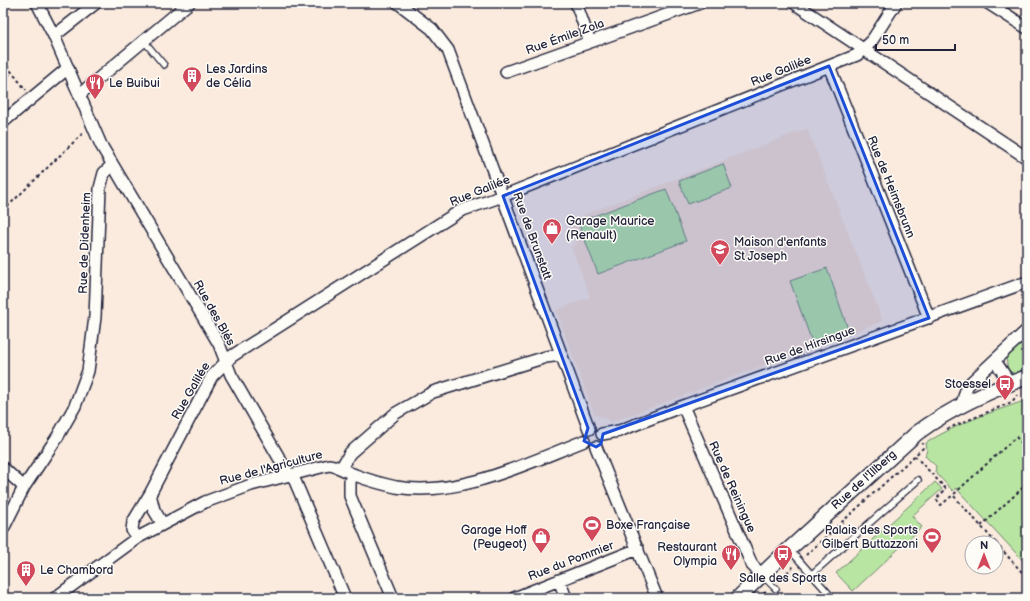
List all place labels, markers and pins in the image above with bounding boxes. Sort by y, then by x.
place label: Les Jardins de Célia [206,62,268,91]
building icon: Les Jardins de Célia [181,65,203,93]
restaurant icon: Le Buibui [84,72,106,100]
place label: Le Buibui [109,76,160,91]
place label: Garage Maurice (Renault) [566,214,654,243]
shop icon: Garage Maurice (Renault) [541,217,563,245]
place label: Maison d'enfants St Joseph [734,235,826,264]
school or university icon: Maison d'enfants St Joseph [709,238,731,266]
bus stop icon: Stoessel [994,373,1016,401]
place label: Stoessel [945,377,991,392]
sports icon: Boxe Française [581,514,603,542]
place label: Boxe Française [606,518,690,533]
place label: Garage Hoff (Peugeot) [461,523,527,552]
place label: Palais des Sports Gilbert Buttazzoni [822,523,918,552]
shop icon: Garage Hoff (Peugeot) [530,526,552,554]
sports icon: Palais des Sports Gilbert Buttazzoni [921,526,943,554]
place label: Restaurant Olympia [657,540,717,569]
restaurant icon: Restaurant Olympia [720,543,742,571]
bus stop icon: Salle des Sports [772,543,794,571]
building icon: Le Chambord [15,559,37,587]
place label: Le Chambord [40,563,114,578]
place label: Salle des Sports [739,571,827,586]

